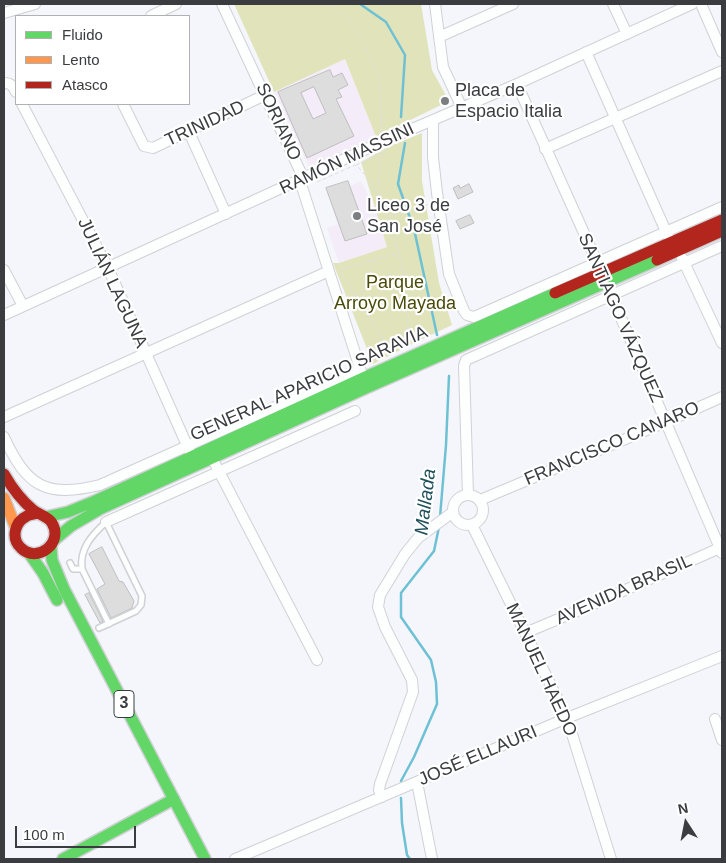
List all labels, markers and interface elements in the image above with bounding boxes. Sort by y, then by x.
legend [15,15,190,105]
text: Fluido [62,26,103,43]
text: Lento [62,51,100,68]
text: Atasco [62,76,108,93]
street label: SORIANO [251,80,305,164]
place label: Placa de Espacio Italia [455,80,562,122]
marker: Placa de Espacio Italia [439,95,451,107]
street label: TRINIDAD [162,96,248,152]
street label: RAMÓN MASSINI [276,118,418,200]
place label: Liceo 3 de San José [367,195,450,238]
marker: Liceo 3 de San José [351,210,363,222]
street label: JULIÁN LAGUNA [72,215,152,351]
street label: SANTIAGO VÁZQUEZ [573,230,667,406]
park label: Parque Arroyo Mayada [334,272,456,314]
street label: GENERAL APARICIO SARAVIA [187,322,431,446]
street label: FRANCISCO CANARO [521,397,703,491]
water label: Mallada [411,468,441,536]
street label: AVENIDA BRASIL [553,550,695,630]
street label: MANUEL HAEDO [501,600,581,740]
road number: 3 [114,691,134,718]
street label: JOSÉ ELLAURI [415,721,541,791]
north arrow [661,798,711,848]
text: N [677,799,690,817]
scale bar [18,816,139,848]
text: 100 m [23,826,65,843]

